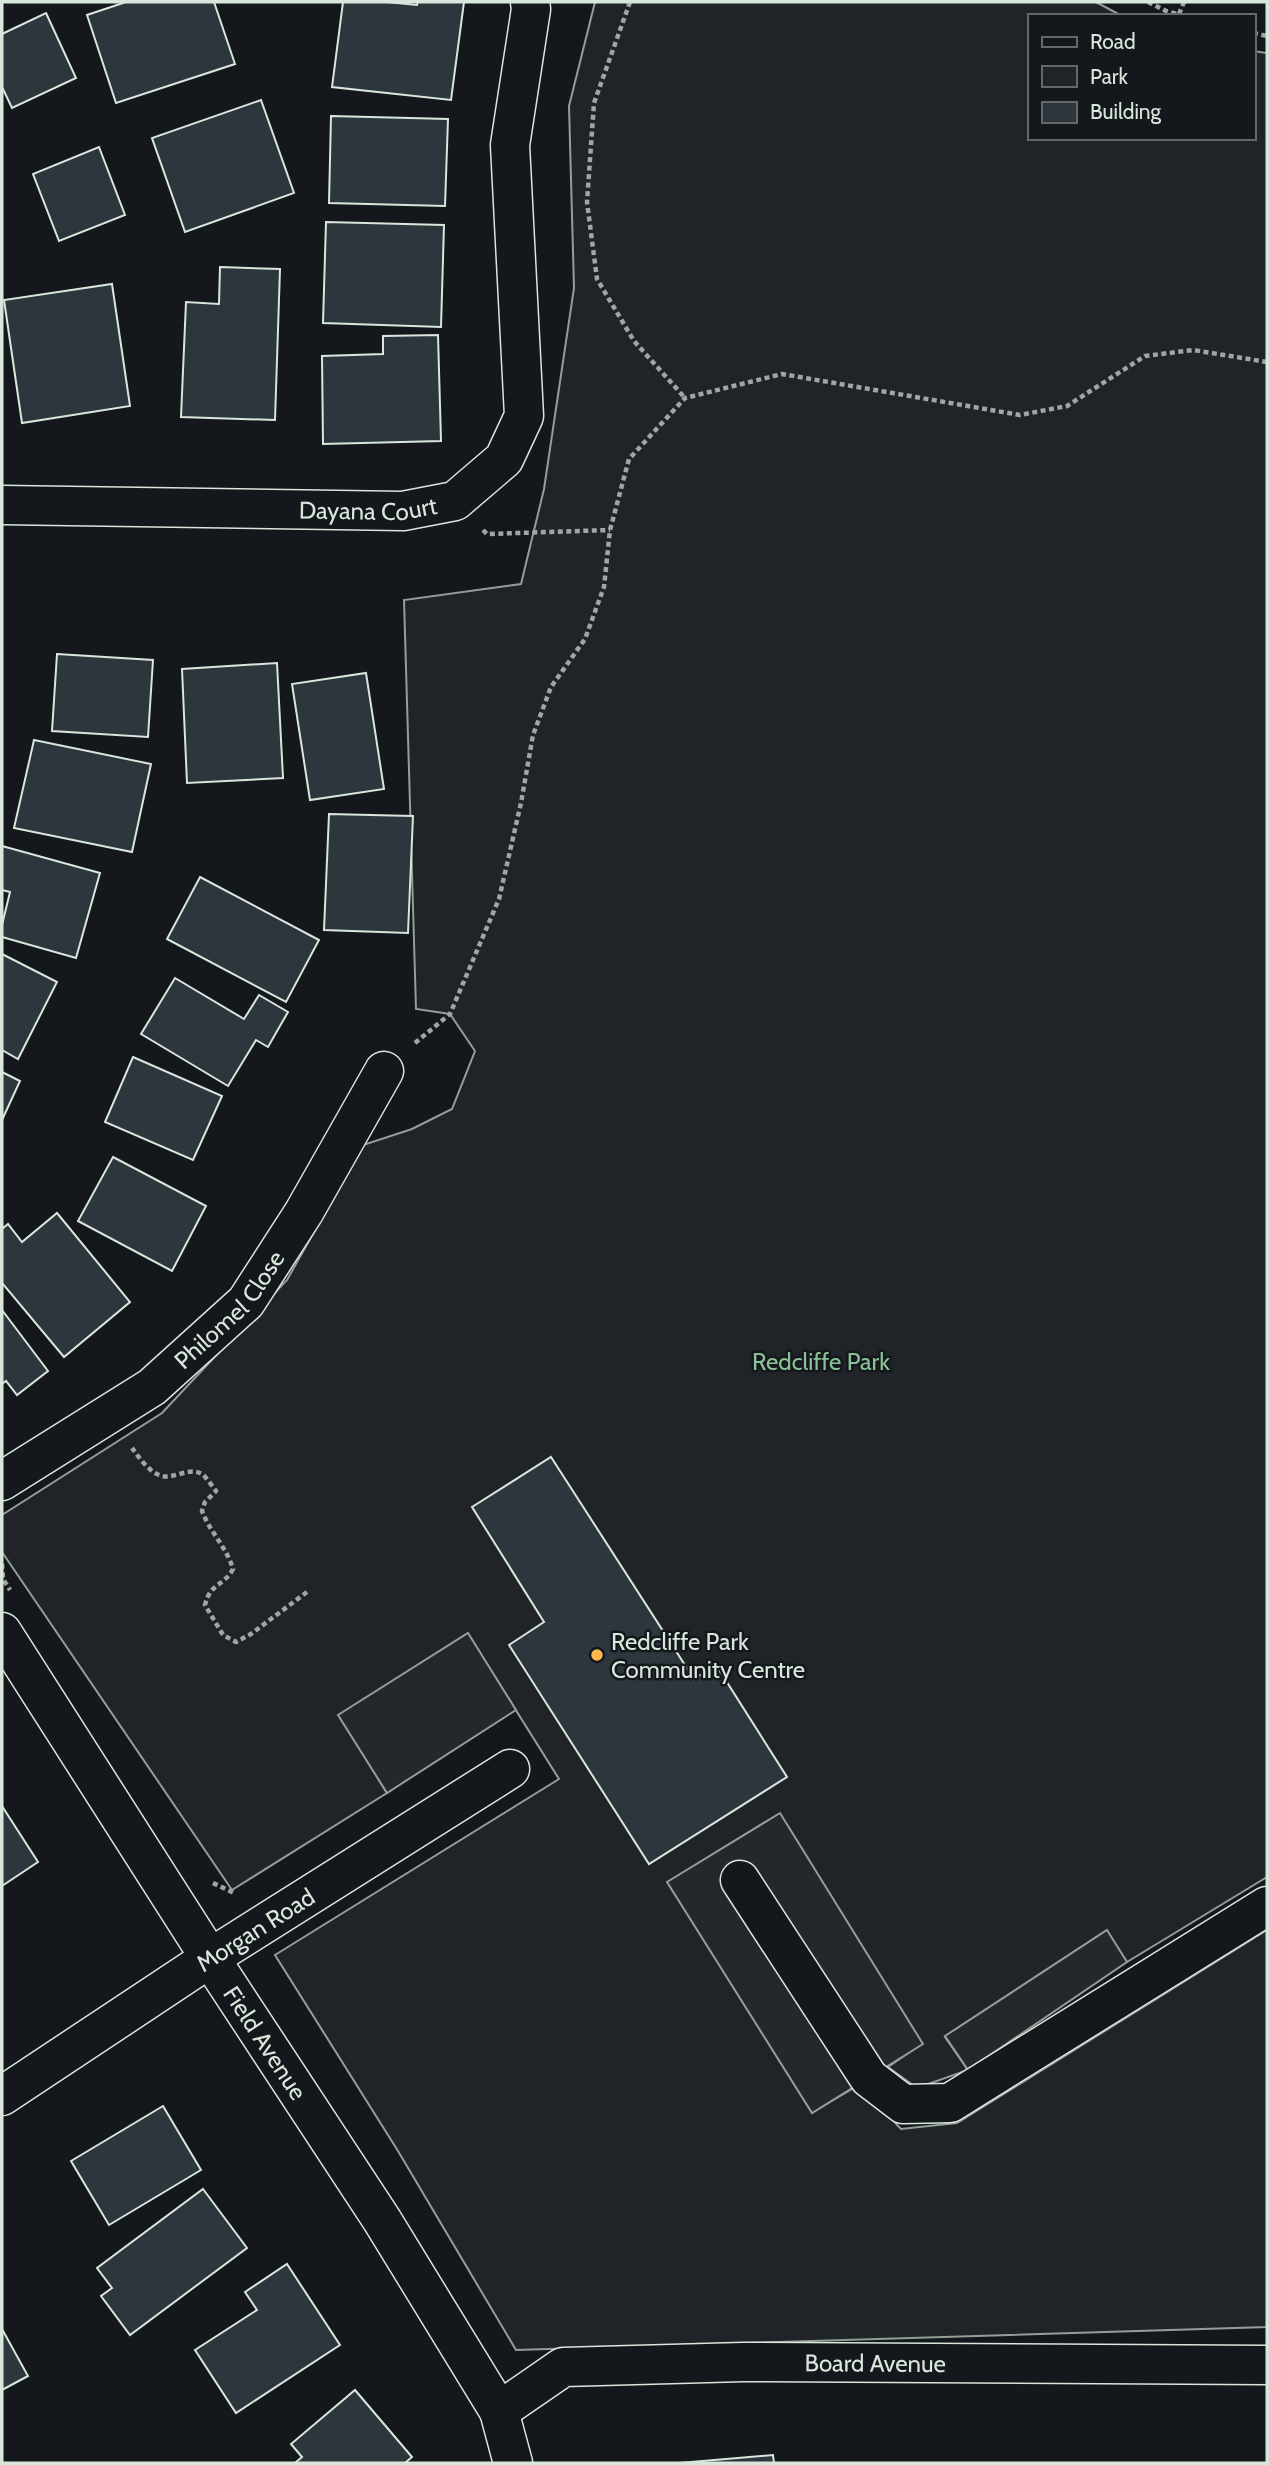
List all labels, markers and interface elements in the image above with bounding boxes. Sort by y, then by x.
legend [1028,14,1255,140]
text: Road [1090,29,1136,54]
text: Park [1090,64,1128,89]
text: Building [1090,99,1162,124]
street label: Dayana Court [299,490,439,526]
street label: Philomel Close [168,1245,290,1375]
park label: Redcliffe Park [752,1347,890,1376]
place label: Redcliffe Park Community Centre [611,1627,805,1684]
marker: Redcliffe Park Community Centre [589,1647,605,1663]
street label: Morgan Road [191,1881,320,1978]
street label: Field Avenue [218,1980,313,2105]
street label: Board Avenue [805,2348,946,2378]

